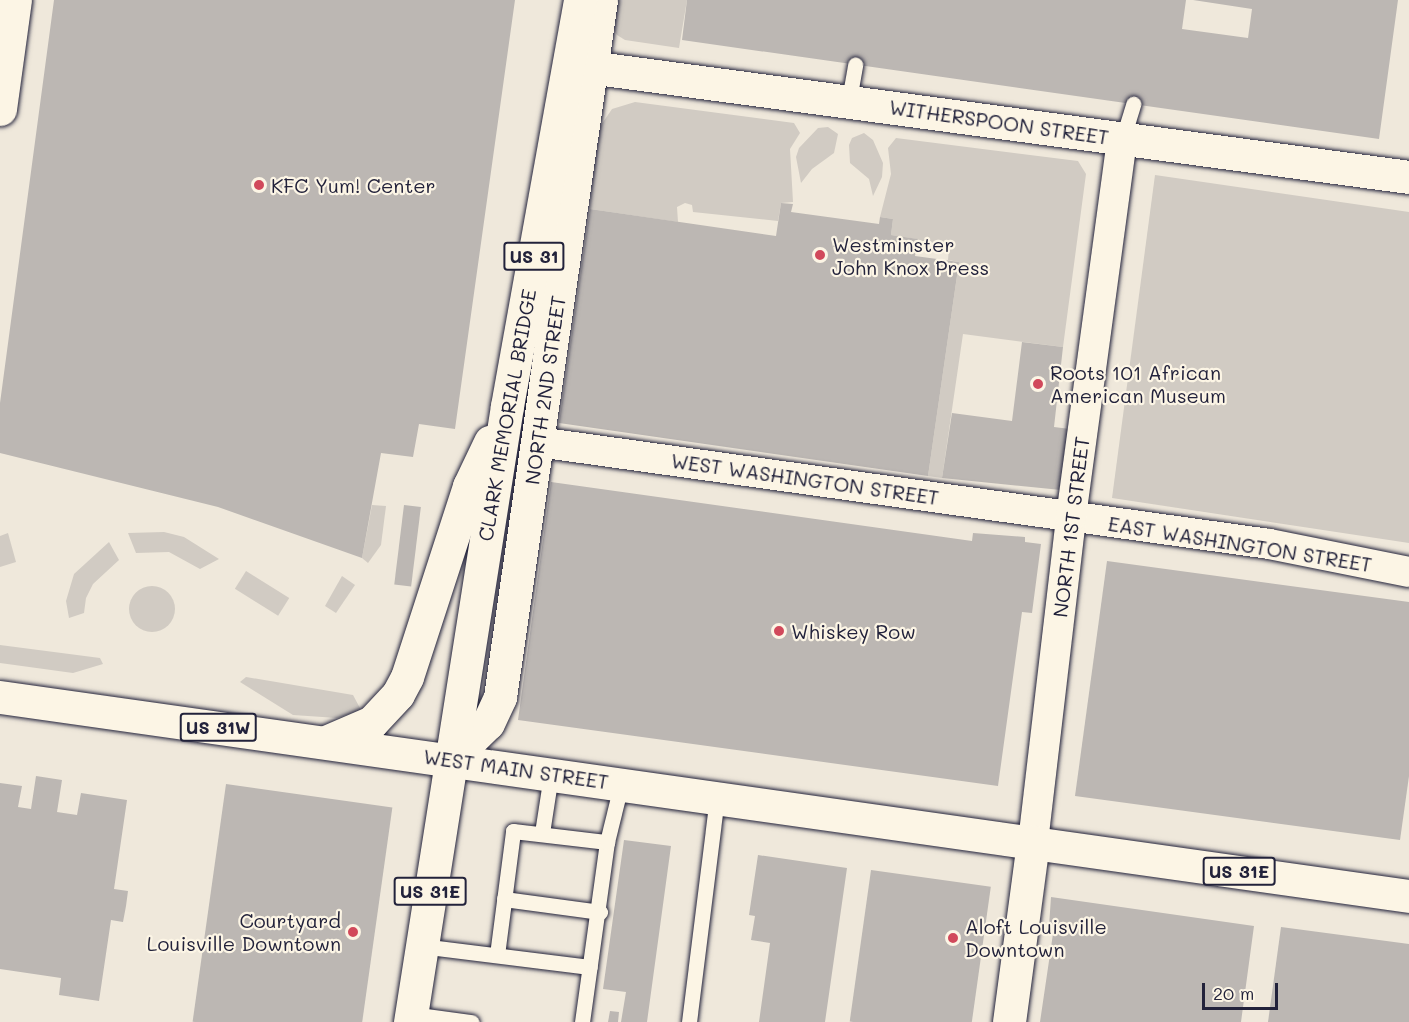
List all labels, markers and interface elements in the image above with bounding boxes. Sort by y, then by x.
street label: WITHERSPOON STREET [888,95,1110,149]
place label: KFC Yum! Center [271,173,436,197]
marker: KFC Yum! Center [252,178,266,192]
place label: Westminster John Knox Press [832,232,989,279]
road number: US 31 [502,241,566,271]
marker: Westminster John Knox Press [813,248,827,262]
street label: CLARK MEMORIAL BRIDGE [473,287,541,543]
street label: NORTH 2ND STREET [520,294,570,486]
place label: Roots 101 African American Museum [1050,360,1226,407]
marker: Roots 101 African American Museum [1031,377,1045,391]
street label: NORTH 1ST STREET [1048,435,1094,619]
street label: WEST WASHINGTON STREET [669,448,941,510]
street label: EAST WASHINGTON STREET [1106,511,1374,577]
place label: Whiskey Row [791,619,916,643]
marker: Whiskey Row [772,624,786,638]
road number: US 31W [179,712,257,742]
street label: WEST MAIN STREET [422,744,610,794]
road number: US 31E [1202,856,1276,886]
road number: US 31E [392,876,468,906]
place label: Courtyard Louisville Downtown [147,909,341,956]
place label: Aloft Louisville Downtown [965,915,1107,962]
marker: Courtyard Louisville Downtown [346,925,360,939]
marker: Aloft Louisville Downtown [946,931,960,945]
scale bar [1205,971,1282,1009]
text: 20 m [1213,981,1254,1005]

